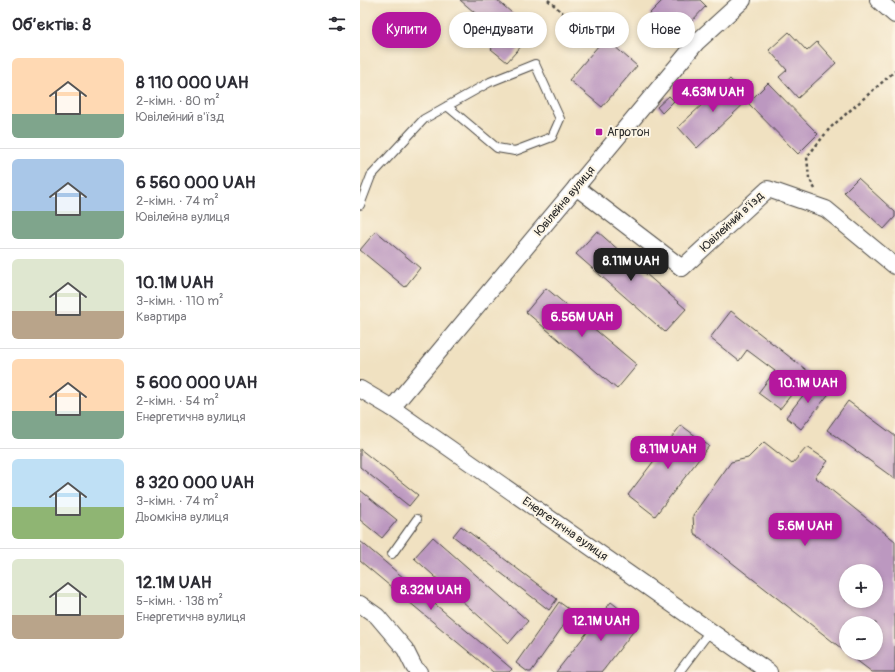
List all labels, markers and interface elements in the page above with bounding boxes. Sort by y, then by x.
chip: Купити [372,12,441,48]
chip: Орендувати [449,12,547,48]
chip: Фільтри [555,12,629,48]
chip: Нове [637,12,695,48]
icon: filters [326,13,348,35]
text: Об’єктів: 8 [12,14,91,35]
text: 8 110 000 UAH [136,72,248,93]
icon: home [44,74,92,122]
pin: 4.63M UAH [667,79,759,113]
text: 4.63M UAH [682,84,744,100]
text: 2-кімн. · 80 m² [136,93,220,109]
text: Ювілейний в'їзд [136,109,224,125]
place label: Агротон [607,125,649,140]
marker: Агротон [594,127,604,137]
street label: Ювілейна вулиця [531,163,599,239]
text: 6 560 000 UAH [136,172,256,193]
icon: home [44,175,92,223]
street label: Ювілейний в'їзд [697,188,767,255]
text: 2-кімн. · 74 m² [136,193,219,209]
text: Ювілейна вулиця [136,209,230,225]
pin: 8.11M UAH [585,248,677,282]
text: 8.11M UAH [602,253,660,269]
text: 10.1M UAH [136,272,214,293]
icon: home [44,275,92,323]
text: 3-кімн. · 110 m² [136,293,223,309]
pin: 6.56M UAH [536,304,628,338]
text: Квартира [136,309,187,325]
text: 6.56M UAH [551,309,613,325]
pin: 10.1M UAH [762,370,854,404]
text: 5 600 000 UAH [136,372,257,393]
icon: home [44,375,92,423]
text: 10.1M UAH [778,375,838,391]
text: 2-кімн. · 54 m² [136,393,219,409]
text: Енергетична вулиця [136,409,246,425]
pin: 8.11M UAH [622,436,714,470]
text: 8.11M UAH [639,441,697,457]
text: 8 320 000 UAH [136,472,254,493]
icon: home [44,475,92,523]
text: 3-кімн. · 74 m² [136,493,219,509]
street label: Енергетична вулиця [519,494,611,564]
text: Дьомкіна вулиця [136,509,229,525]
pin: 5.6M UAH [764,513,846,547]
text: 5.6M UAH [778,518,832,534]
map controls [839,564,883,660]
button: + [839,564,883,608]
text: 12.1M UAH [136,572,212,593]
icon: home [44,575,92,623]
pin: 8.32M UAH [385,577,477,611]
text: 8.32M UAH [400,582,462,598]
text: 5-кімн. · 138 m² [136,593,223,609]
pin: 12.1M UAH [555,608,647,642]
text: Енергетична вулиця [136,609,246,625]
text: 12.1M UAH [572,613,630,629]
button: − [839,616,883,660]

